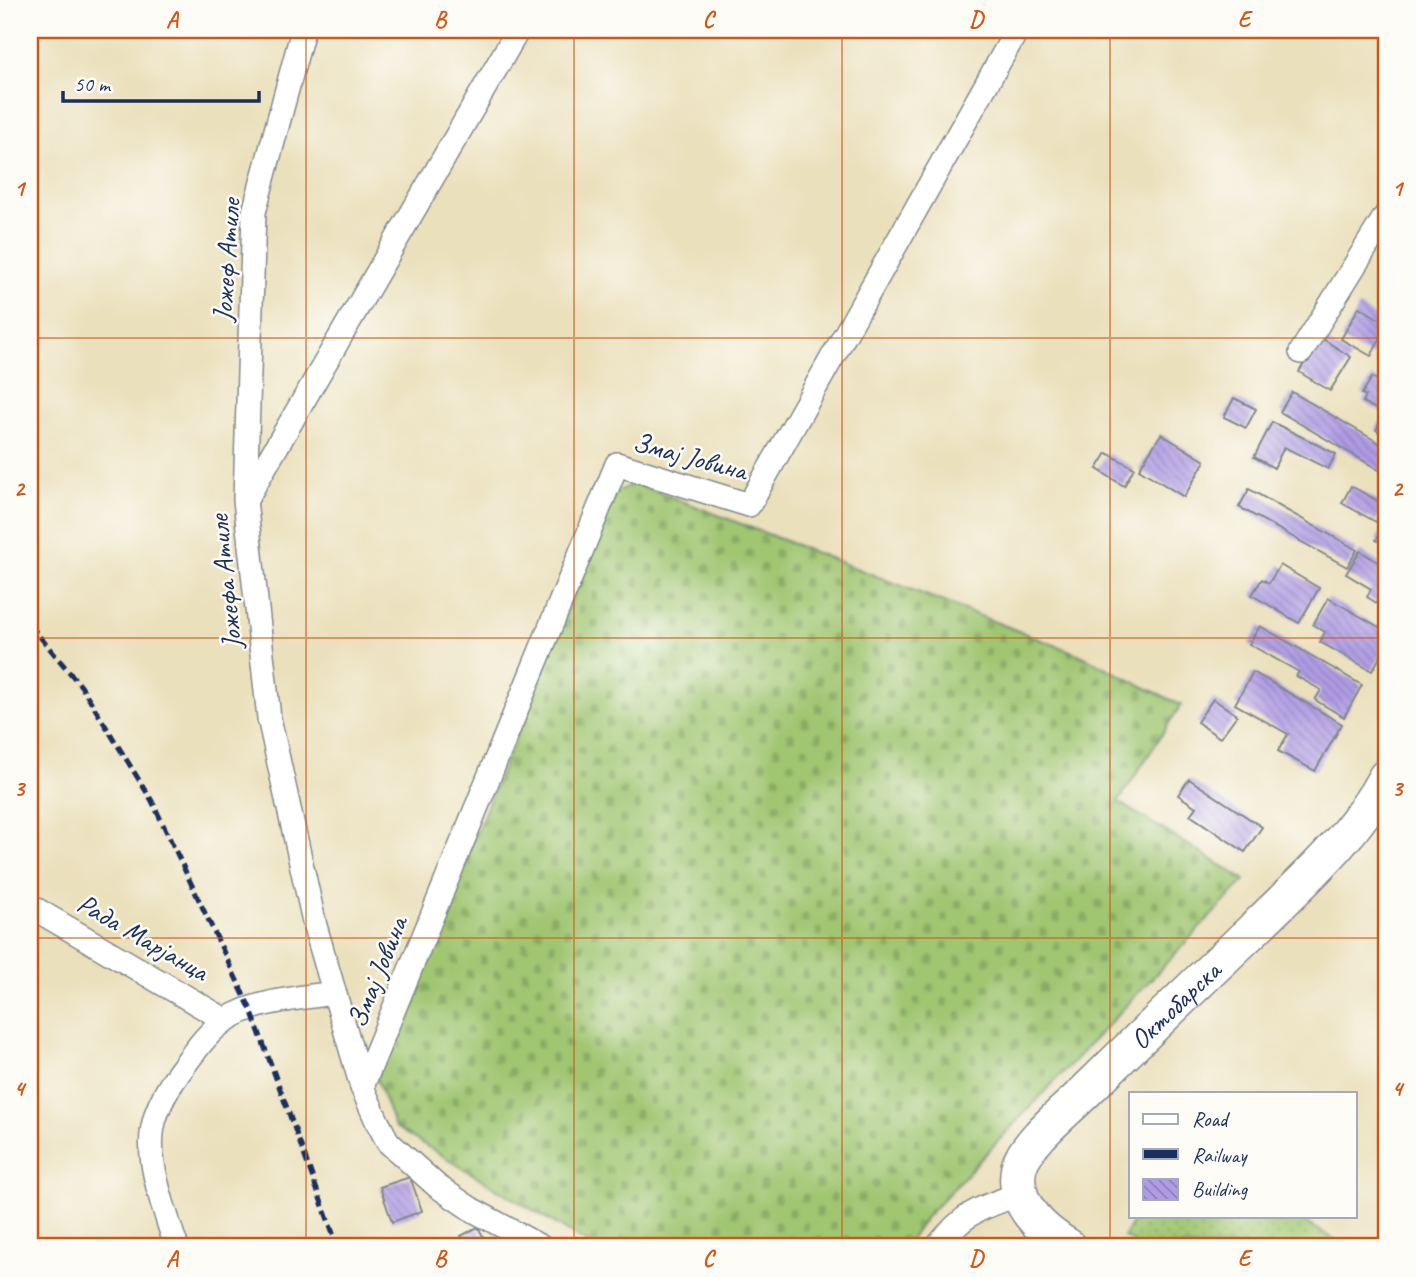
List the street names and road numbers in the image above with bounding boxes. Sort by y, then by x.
street label: Јожеф Атиле [204,196,248,325]
street label: Змај Јовина [629,424,753,489]
street label: Јожефа Атиле [200,511,250,653]
street label: Рада Марјанца [71,885,216,989]
street label: Змај Јовина [339,909,416,1033]
street label: Октобарска [1122,951,1229,1056]

